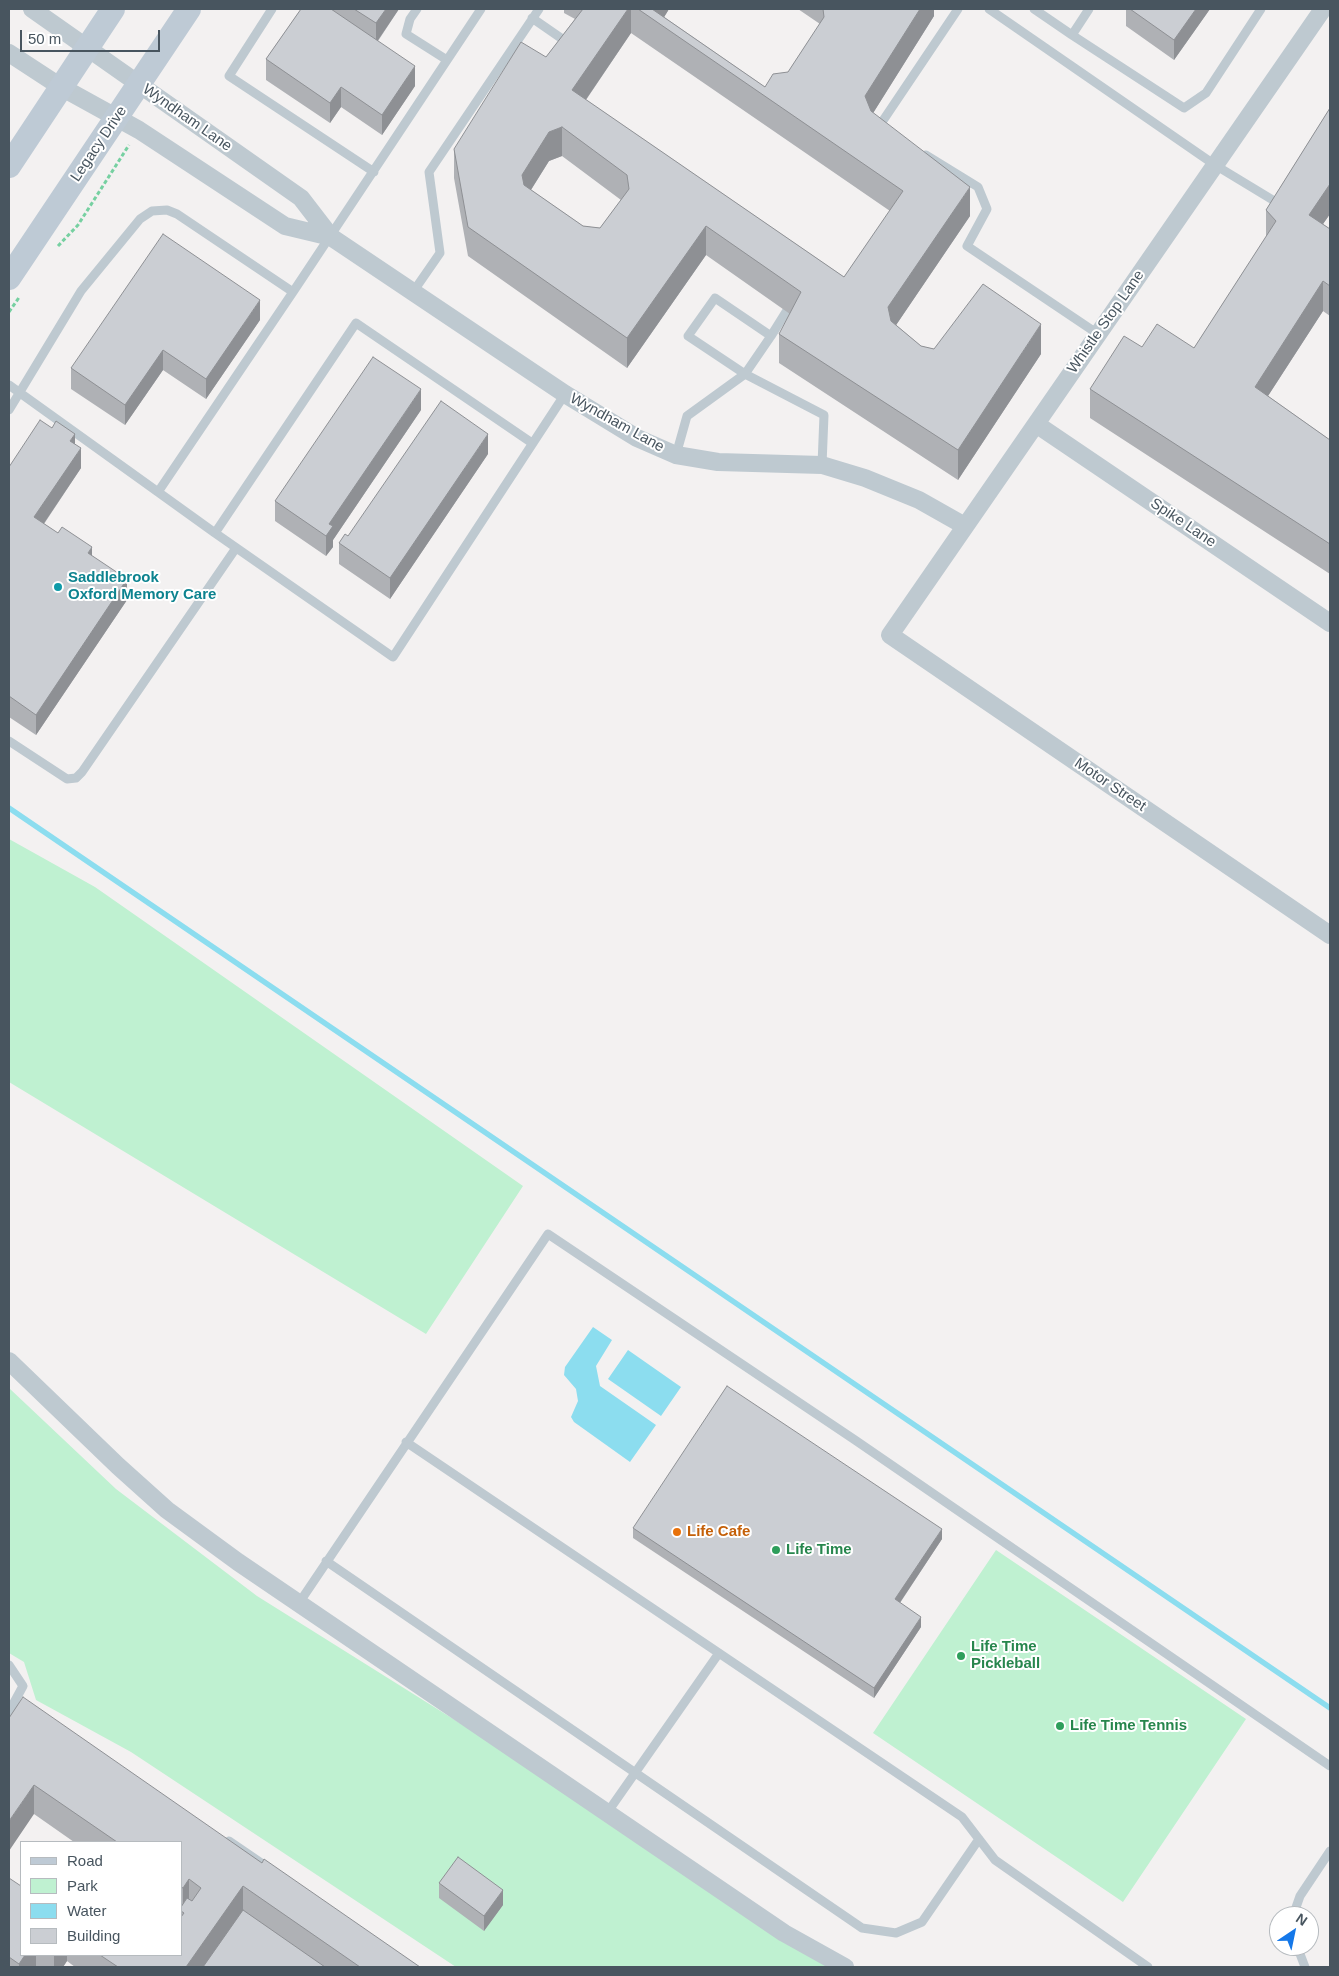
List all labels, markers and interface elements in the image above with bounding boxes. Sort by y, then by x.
scale bar [22,20,162,52]
text: 50 m [28,30,61,47]
street label: Wyndham Lane [139,81,235,155]
street label: Legacy Drive [67,103,131,185]
street label: Whistle Stop Lane [1064,267,1148,377]
street label: Wyndham Lane [567,390,667,456]
street label: Spike Lane [1147,495,1219,551]
place label: Saddlebrook Oxford Memory Care [68,569,216,604]
marker: Saddlebrook Oxford Memory Care [52,581,64,593]
street label: Motor Street [1071,754,1149,816]
place label: Life Cafe [687,1523,750,1541]
marker: Life Cafe [671,1526,683,1538]
place label: Life Time [786,1541,852,1559]
marker: Life Time [770,1544,782,1556]
place label: Life Time Pickleball [971,1638,1040,1673]
marker: Life Time Pickleball [955,1650,967,1662]
place label: Life Time Tennis [1070,1717,1187,1735]
marker: Life Time Tennis [1054,1720,1066,1732]
legend [20,1841,182,1956]
text: Road [67,1852,103,1869]
text: Park [67,1877,98,1894]
text: Water [67,1902,106,1919]
north arrow [1269,1906,1319,1956]
text: N [1293,1910,1310,1929]
text: Building [67,1927,120,1944]

